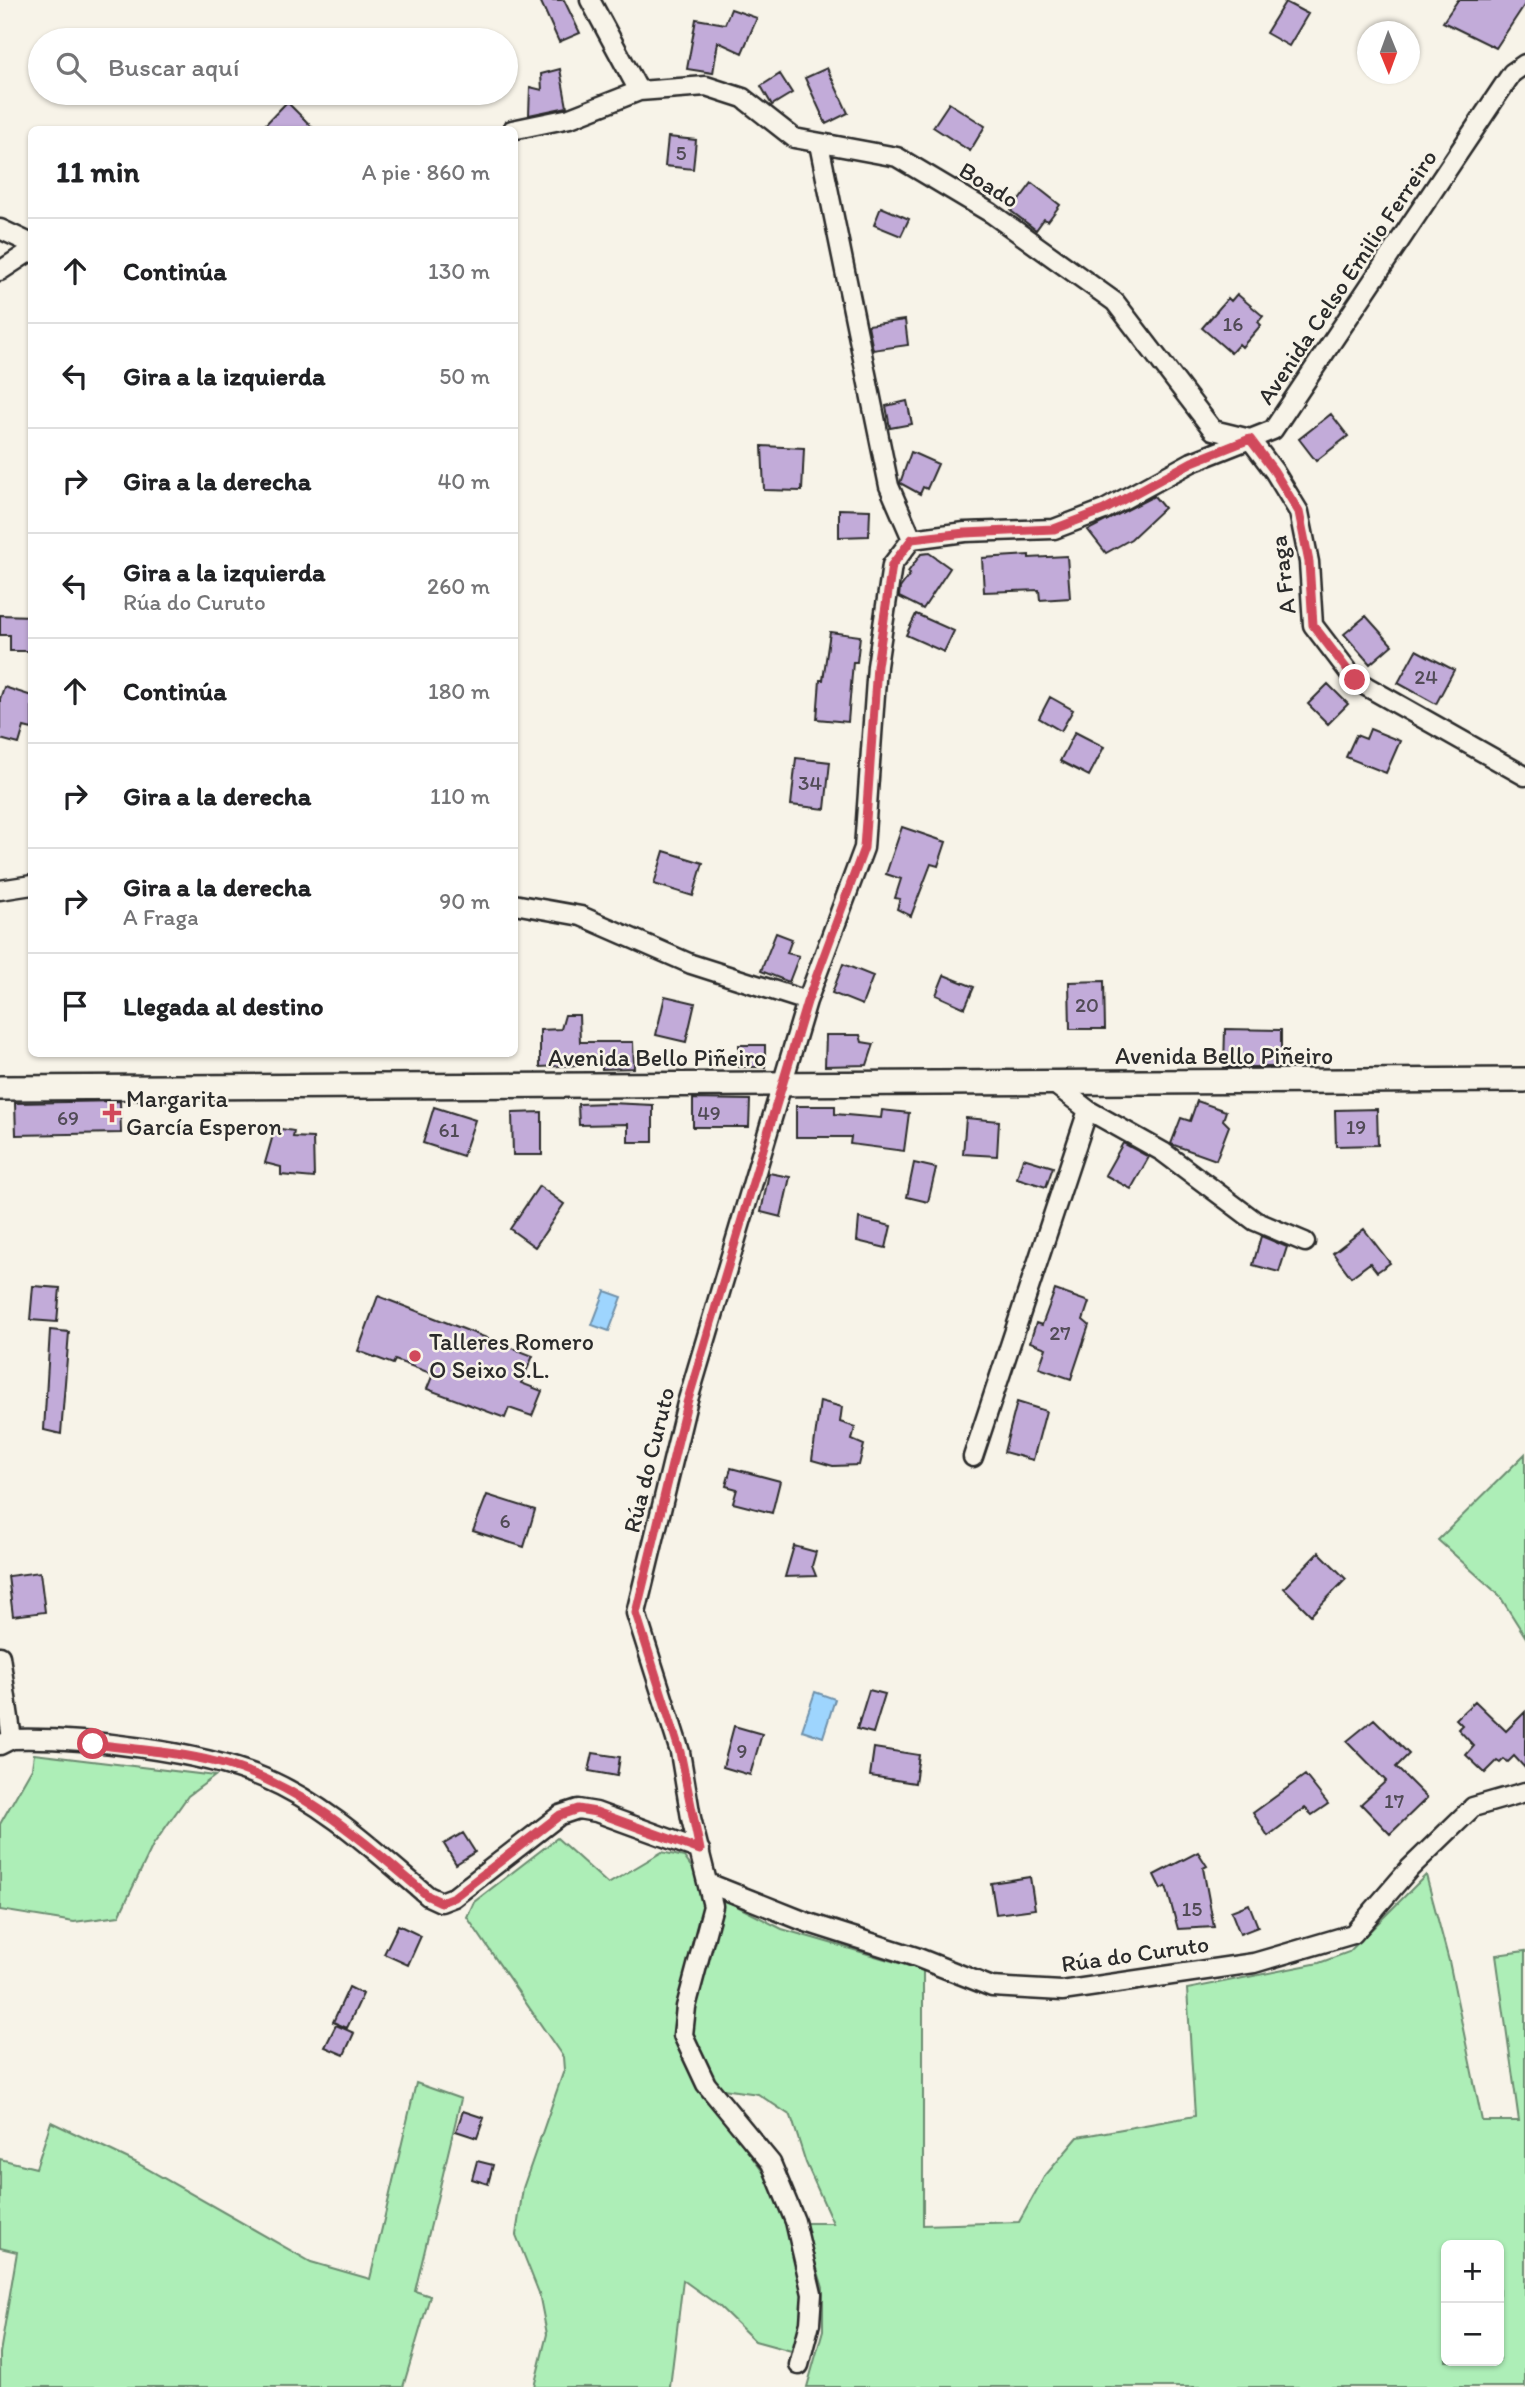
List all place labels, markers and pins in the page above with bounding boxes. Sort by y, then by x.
place label: Margarita García Esperon [126,1084,283,1141]
marker: Margarita García Esperon [104,1105,120,1121]
place label: Talleres Romero O Seixo S.L. [429,1327,594,1384]
marker: Talleres Romero O Seixo S.L. [407,1348,423,1364]

